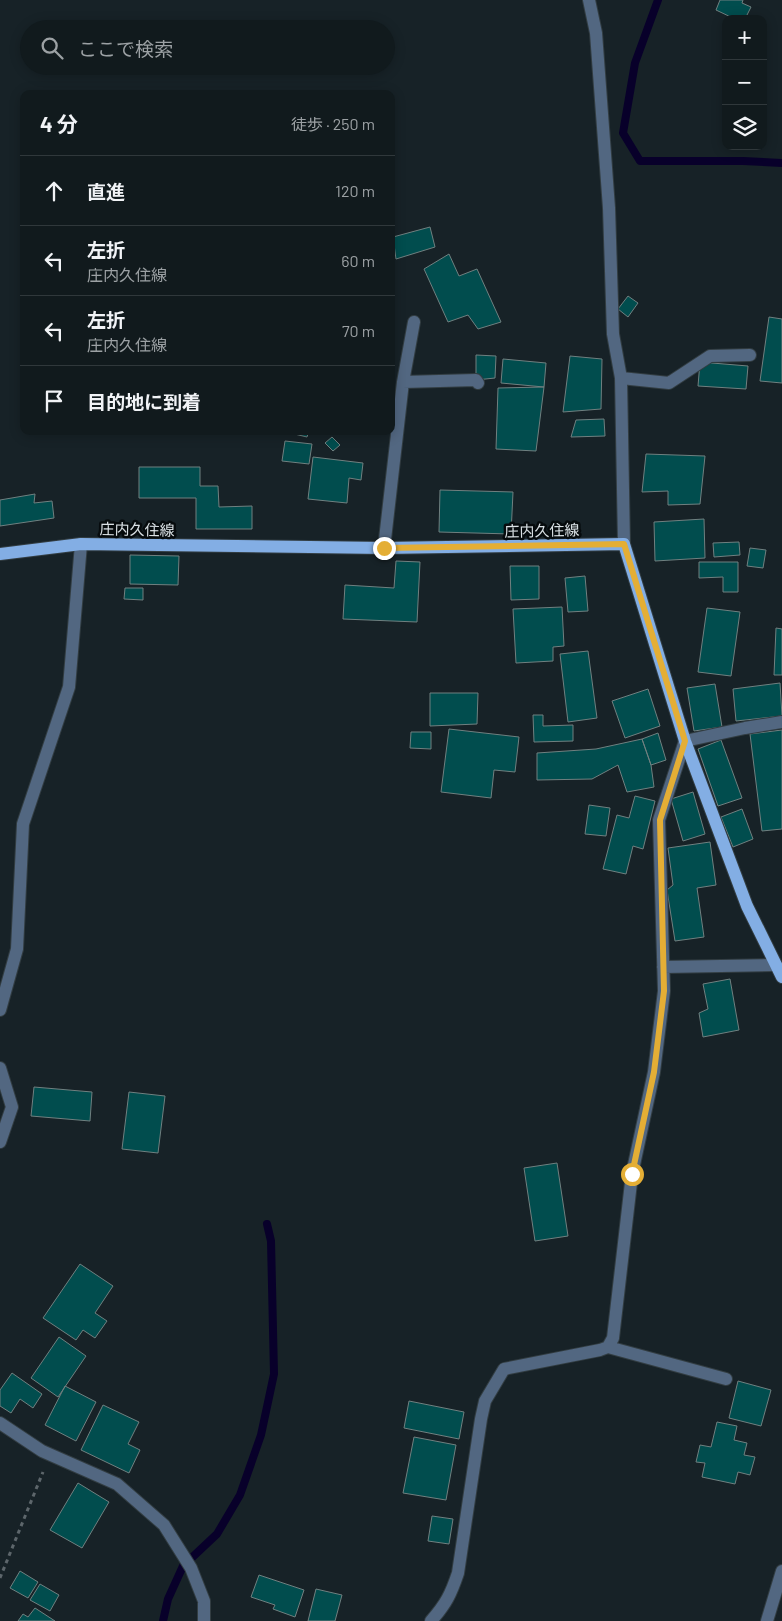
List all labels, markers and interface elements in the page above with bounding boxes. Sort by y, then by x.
map controls [722,15,767,150]
button: + [722,15,767,60]
search box [20,20,395,75]
icon: search [38,34,66,62]
text: ここで検索 [78,37,173,60]
button: − [722,60,767,105]
button: layers [722,105,767,150]
text: 4 分 [40,111,78,136]
text: 徒歩 · 250 m [291,114,375,133]
icon: ahead [40,177,68,205]
text: 直進 [87,180,125,203]
text: 120 m [335,181,375,200]
text: 左折 [87,238,125,261]
icon: left [40,247,68,275]
text: 60 m [341,251,375,270]
text: 庄内久住線 [87,265,167,284]
text: 左折 [87,308,125,331]
icon: left [40,317,68,345]
text: 70 m [342,321,375,340]
text: 庄内久住線 [87,335,167,354]
icon: arrive [40,387,68,415]
text: 目的地に到着 [87,390,201,413]
street label: 庄内久住線 [99,519,175,539]
street label: 庄内久住線 [504,520,580,540]
route end [373,537,396,560]
route start [621,1163,644,1186]

